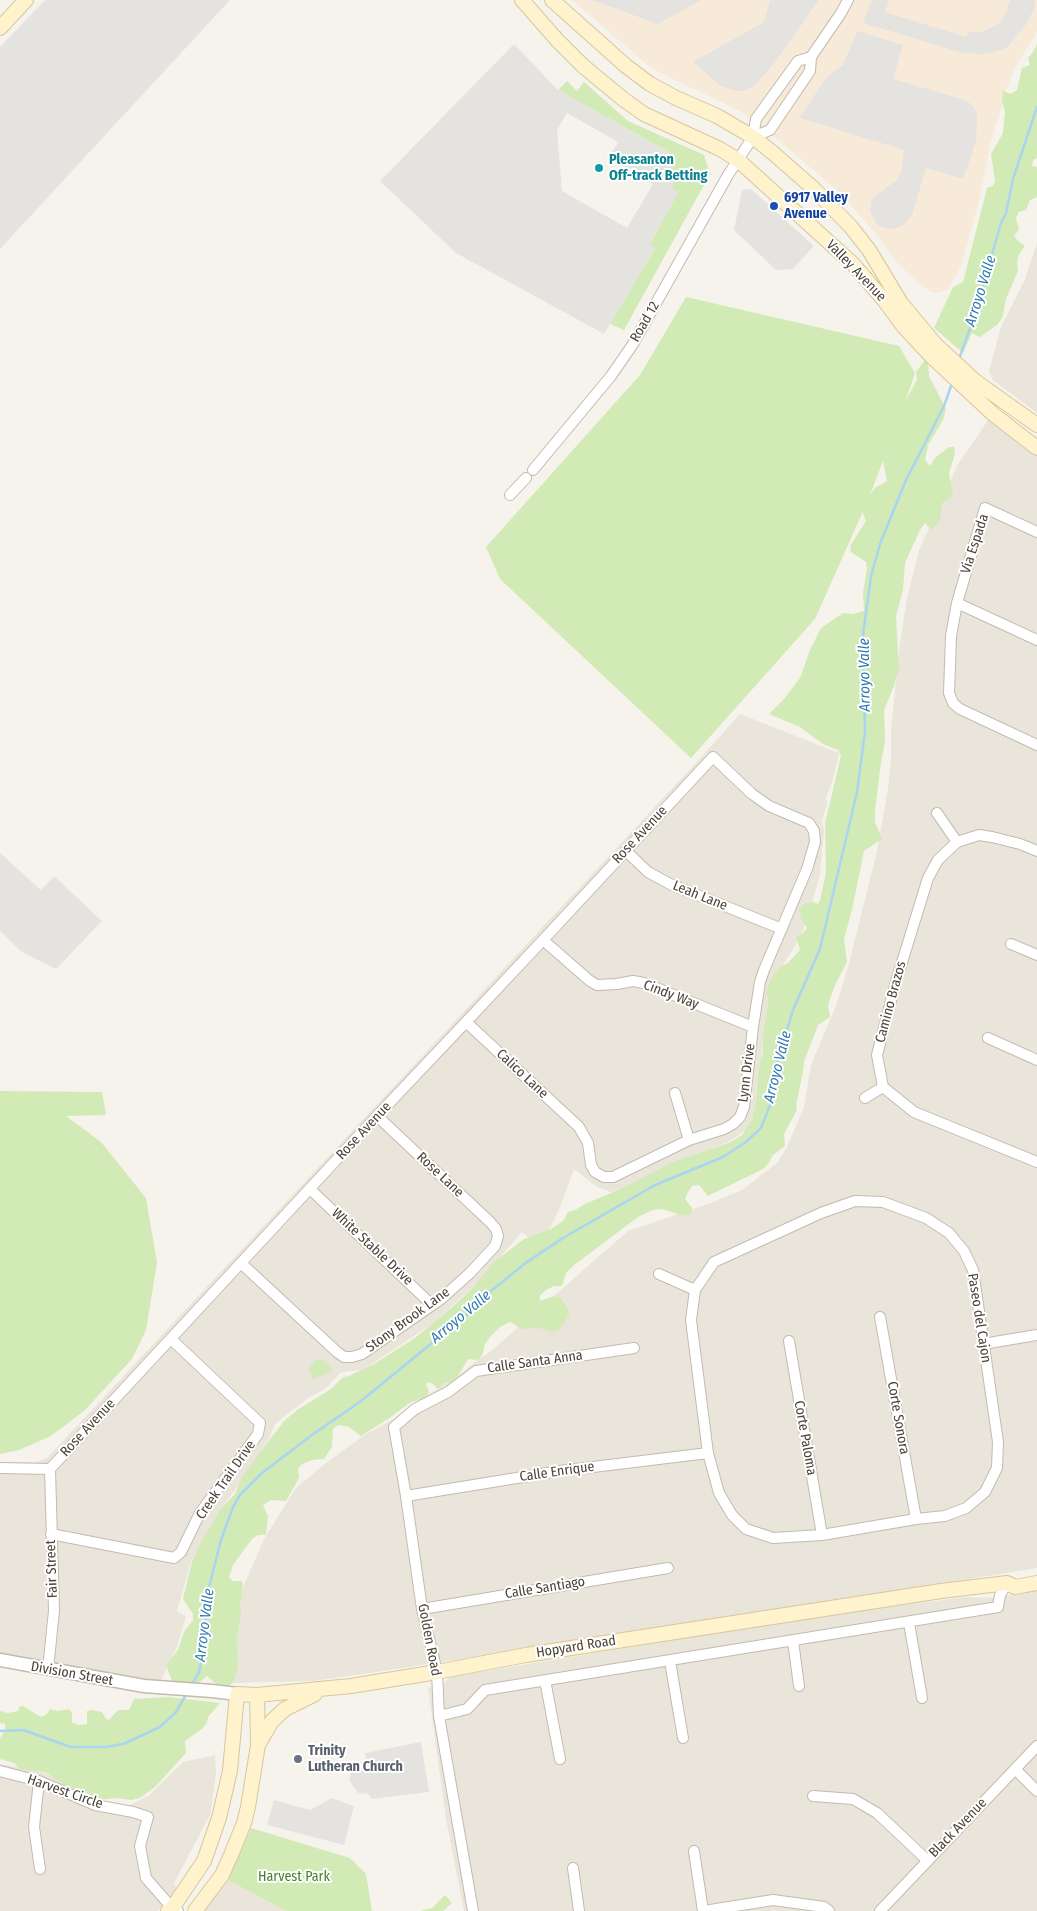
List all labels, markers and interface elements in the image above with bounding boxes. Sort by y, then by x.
place label: Pleasanton Off-track Betting [609,152,707,184]
marker: Pleasanton Off-track Betting [593,162,605,174]
place label: 6917 Valley Avenue [784,190,848,222]
marker: 6917 Valley Avenue [768,200,780,212]
street label: Valley Avenue [822,237,890,305]
water label: Arroyo Valle [962,253,1000,329]
street label: Road 12 [627,299,663,345]
street label: Via Espada [957,512,993,576]
water label: Arroyo Valle [855,638,875,712]
street label: Rose Avenue [609,803,671,867]
street label: Leah Lane [670,877,730,915]
street label: Camino Brazos [872,959,910,1045]
street label: Cindy Way [641,977,701,1013]
water label: Arroyo Valle [760,1029,796,1105]
street label: Lynn Drive [735,1043,759,1103]
street label: Calico Lane [493,1046,551,1102]
street label: Rose Avenue [333,1099,395,1163]
street label: Rose Lane [413,1149,467,1201]
street label: White Stable Drive [328,1205,416,1289]
street label: Paseo del Cajon [964,1272,994,1364]
street label: Stony Brook Lane [363,1284,453,1356]
water label: Arroyo Valle [427,1287,495,1347]
street label: Calle Santa Anna [486,1347,584,1377]
street label: Corte Sonora [883,1380,913,1456]
street label: Rose Avenue [57,1396,119,1460]
street label: Corte Paloma [790,1399,820,1477]
street label: Creek Trail Drive [193,1437,259,1523]
street label: Calle Enrique [519,1458,595,1486]
street label: Fair Street [43,1540,61,1598]
street label: Calle Santiago [504,1573,586,1603]
water label: Arroyo Valle [192,1588,218,1662]
street label: Golden Road [414,1603,444,1677]
street label: Hopyard Road [535,1632,617,1662]
street label: Division Street [29,1658,115,1690]
place label: Trinity Lutheran Church [308,1743,403,1775]
marker: Trinity Lutheran Church [292,1753,304,1765]
street label: Harvest Circle [25,1771,105,1813]
street label: Black Avenue [926,1795,990,1861]
park label: Harvest Park [258,1869,330,1885]

